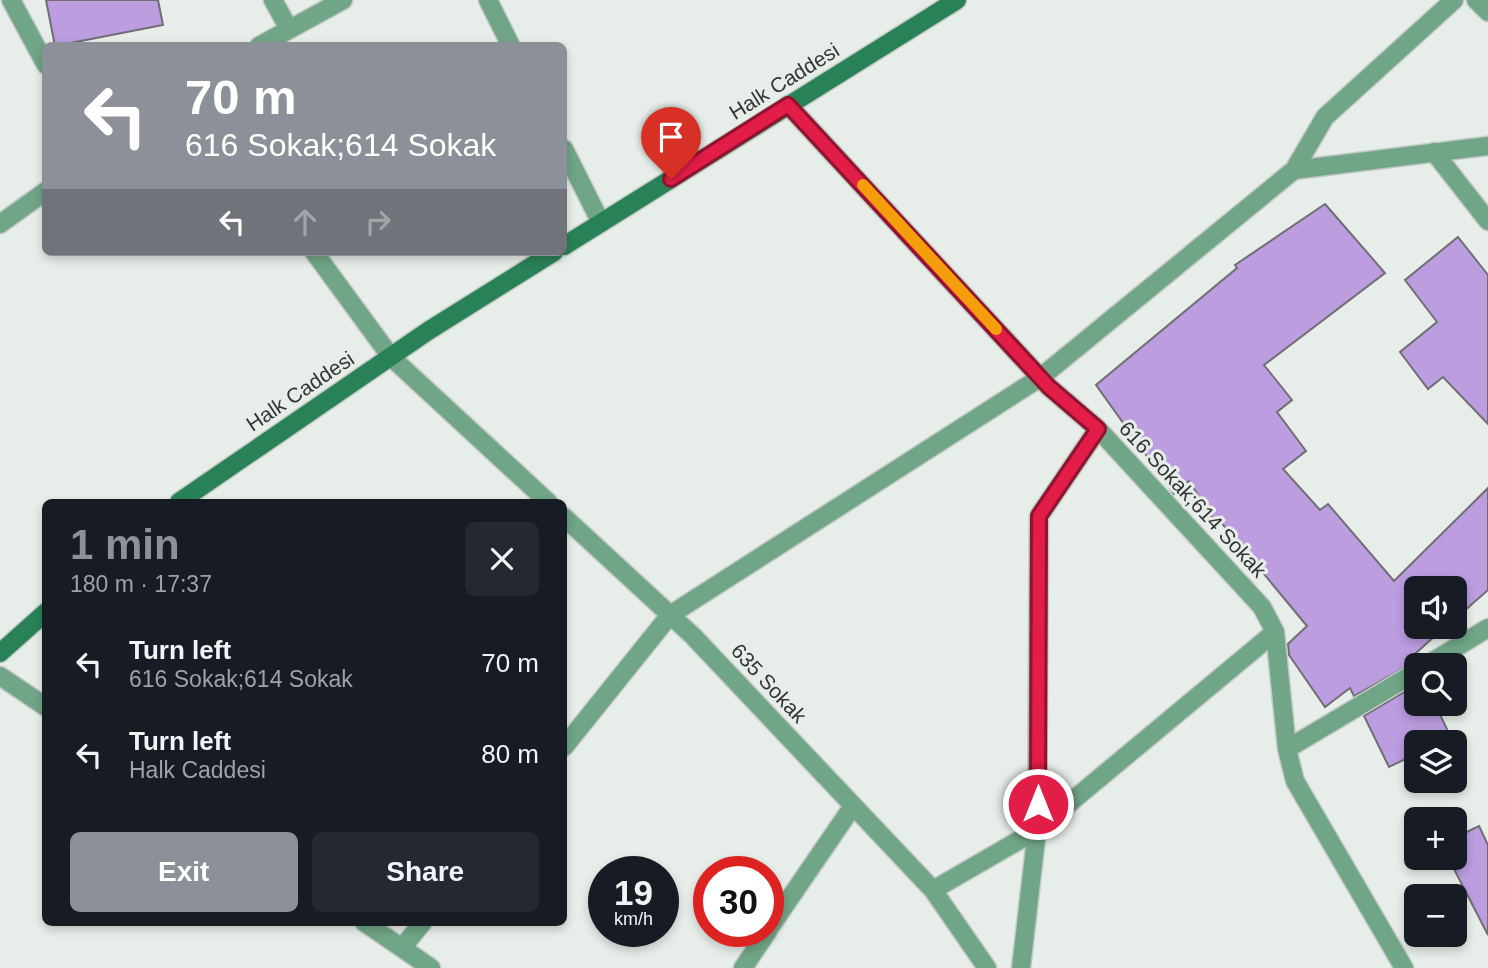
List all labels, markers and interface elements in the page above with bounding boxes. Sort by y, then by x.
street label: Halk Caddesi [725,38,843,124]
icon: left [70,70,161,161]
text: 70 m [185,70,297,124]
pin [641,107,701,179]
icon: arrive [652,118,690,156]
text: 616 Sokak;614 Sokak [185,127,496,163]
icon: left [213,203,251,241]
icon: ahead [286,203,324,241]
icon: right [359,203,397,241]
street label: Halk Caddesi [242,347,358,435]
street label: 616 Sokak;614 Sokak [1115,416,1271,582]
text: 1 min [70,521,180,568]
button: close [465,522,539,596]
text: 180 m · 17:37 [70,571,212,597]
map controls [1404,576,1467,947]
button: sound [1404,576,1467,639]
text: Turn left [129,635,231,665]
street label: 635 Sokak [727,639,812,727]
icon: left [70,645,108,683]
text: 70 m [481,648,539,678]
button: search [1404,653,1467,716]
text: 616 Sokak;614 Sokak [129,666,353,692]
text: Turn left [129,726,231,756]
button: layers [1404,730,1467,793]
icon: left [70,736,108,774]
text: 80 m [481,739,539,769]
text: Halk Caddesi [129,757,266,783]
position arrow [1001,767,1075,841]
button: + [1404,807,1467,870]
button: Exit [70,832,298,912]
button: Share [312,832,539,912]
speed limit sign: 30 [693,856,784,947]
text: 19 [614,873,653,912]
button: − [1404,884,1467,947]
text: km/h [614,909,653,929]

